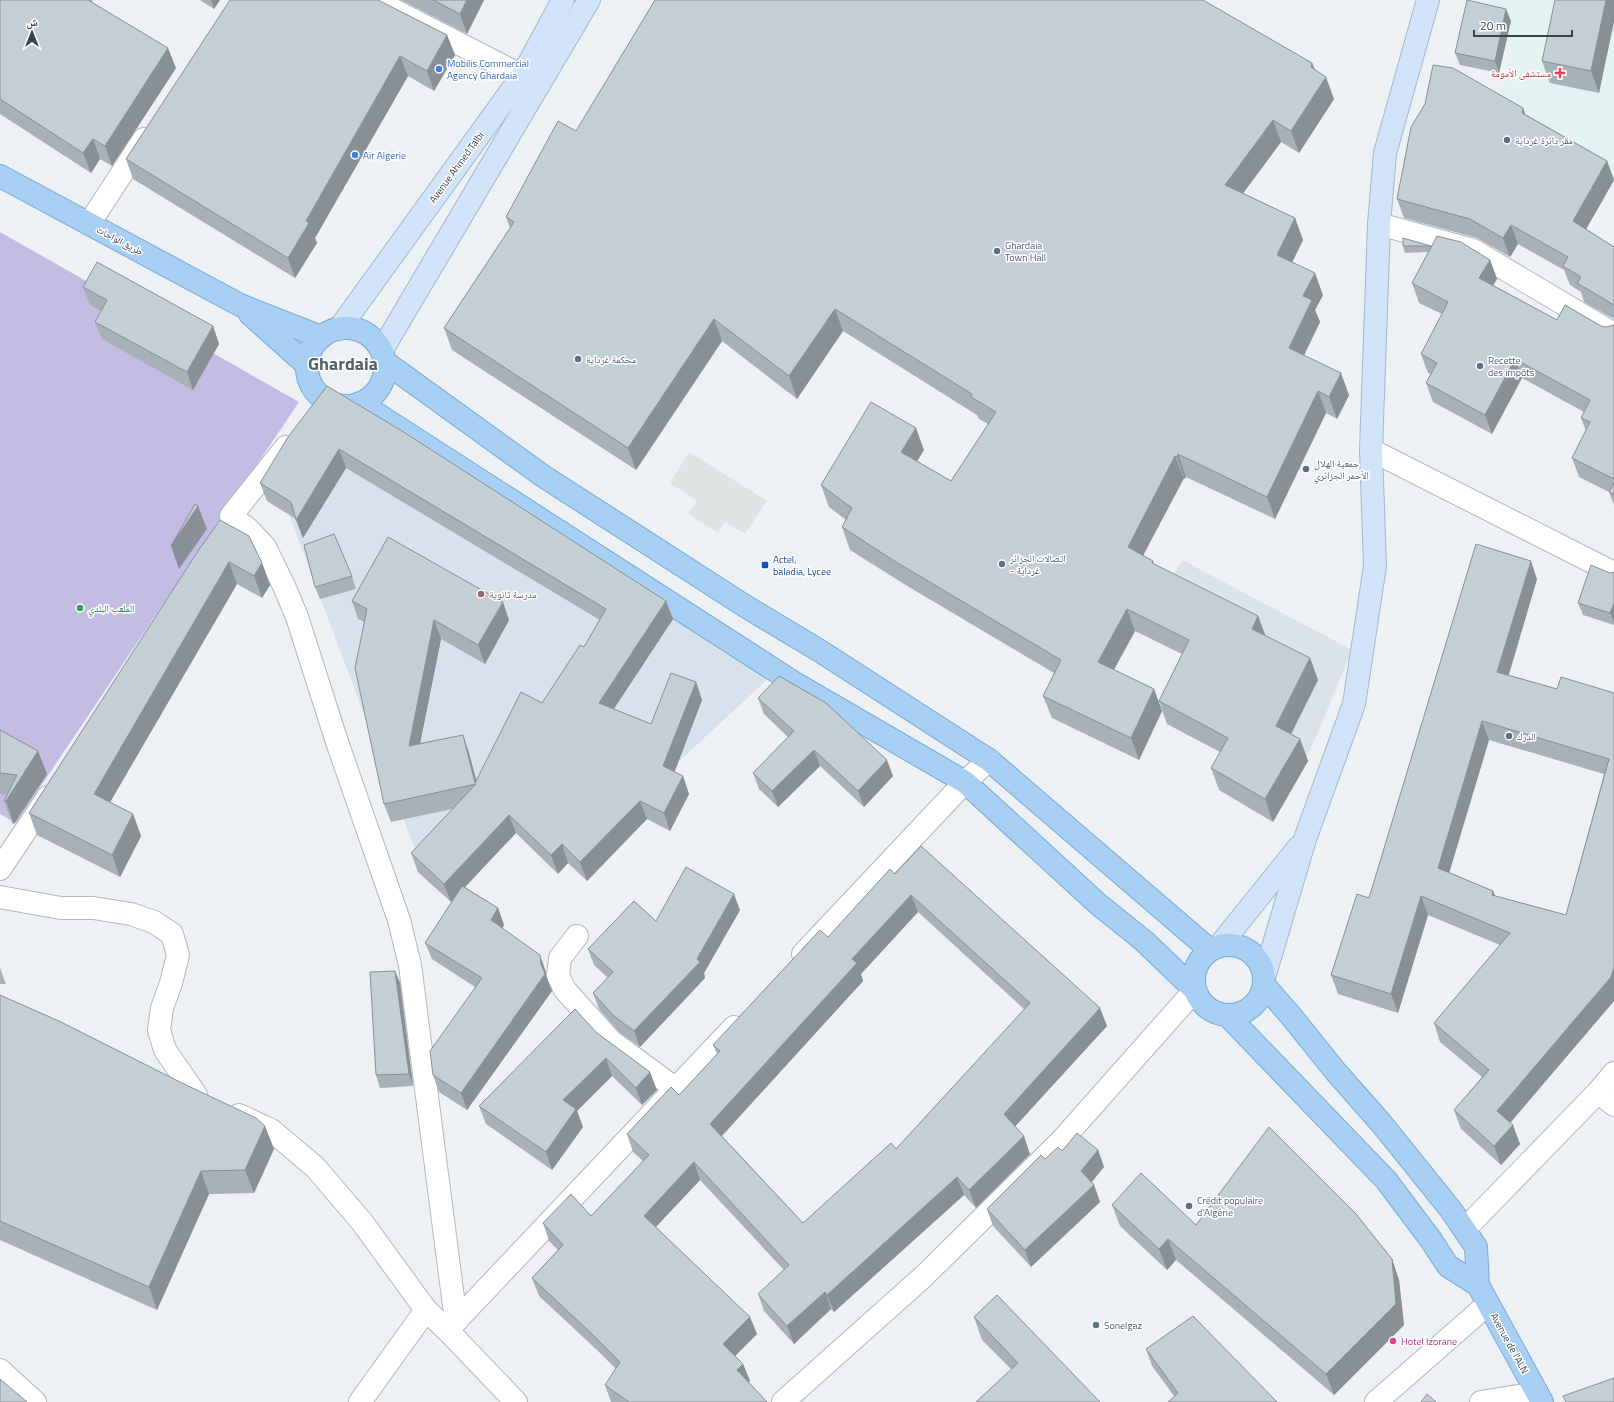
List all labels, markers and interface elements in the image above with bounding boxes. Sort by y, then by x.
north arrow [12,12,52,52]
scale bar [1474,12,1572,38]
text: ش [26,14,38,30]
text: 20 m [1480,16,1506,35]
place label: Mobilis Commercial Agency Ghardaia [447,56,529,83]
marker: Mobilis Commercial Agency Ghardaia [434,64,444,74]
place label: مستشفى الأمومة [1491,66,1551,81]
marker: مستشفى الأمومة [1554,67,1566,79]
street label: Avenue Ahmed Talbi [425,129,487,206]
place label: مقر دائرة غرداية [1515,133,1573,148]
marker: مقر دائرة غرداية [1502,135,1512,145]
place label: Air Algerie [363,148,406,163]
marker: Air Algerie [350,150,360,160]
street label: طريق الواحات [94,222,146,259]
place label: Ghardaia Town Hall [1005,238,1046,265]
marker: Ghardaia Town Hall [992,246,1002,256]
district label: Ghardaia [308,350,378,377]
place label: محكمة غرداية [586,352,637,367]
place label: Recette des impôts [1488,353,1535,380]
marker: محكمة غرداية [573,354,583,364]
marker: Recette des impôts [1475,361,1485,371]
place label: جمعية الهلال الأحمر الجزائري [1314,456,1369,484]
marker: جمعية الهلال الأحمر الجزائري [1301,464,1311,474]
place label: اتصالات الجزائر - غرداية [1009,551,1066,578]
place label: Actel, baladia, Lycee [773,552,831,579]
marker: اتصالات الجزائر - غرداية [997,559,1007,569]
marker: Actel, baladia, Lycee [760,560,770,570]
place label: مدرسة ثانوية [489,587,537,602]
marker: مدرسة ثانوية [476,589,486,599]
place label: الملعب البلدي [88,601,134,617]
marker: الملعب البلدي [75,603,85,613]
place label: الدرك [1517,729,1536,744]
marker: الدرك [1504,731,1514,741]
place label: Crédit populaire d'Algérie [1197,1193,1263,1220]
marker: Crédit populaire d'Algérie [1184,1201,1194,1211]
street label: Avenue de l'ALN [1487,1310,1532,1376]
place label: Sonelgaz [1104,1318,1143,1333]
marker: Sonelgaz [1091,1320,1101,1330]
place label: Hotel Izorane [1401,1334,1457,1349]
marker: Hotel Izorane [1388,1336,1398,1346]

